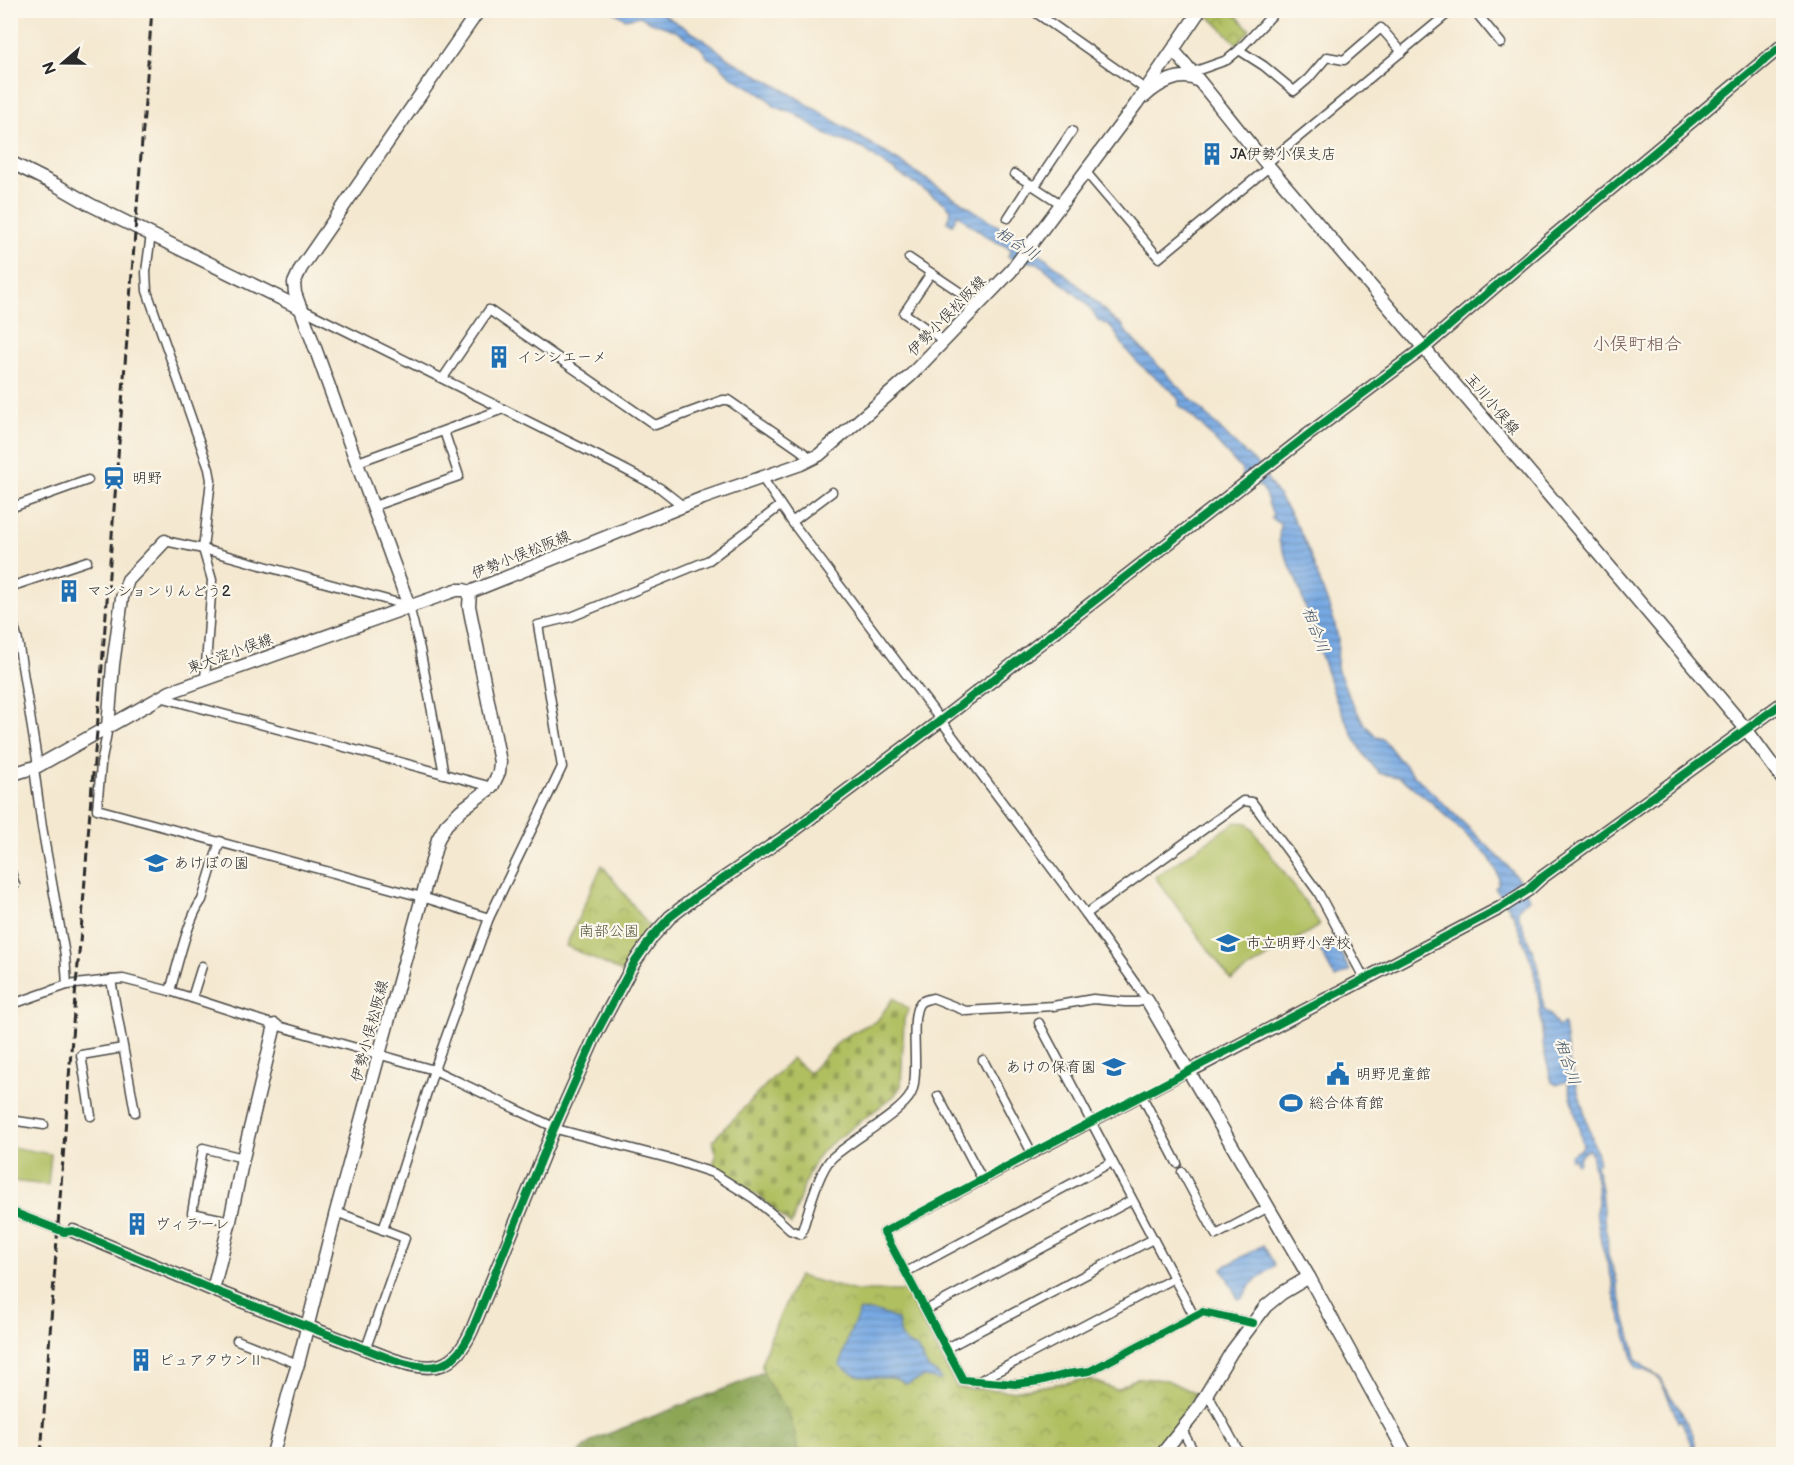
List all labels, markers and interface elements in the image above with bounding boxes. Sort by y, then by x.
north arrow [33,33,93,93]
text: N [39,59,61,77]
building icon: JA伊勢小俣支店 [1199,141,1225,167]
place label: JA伊勢小俣支店 [1230,145,1336,164]
water label: 相合川 [992,223,1042,265]
street label: 伊勢小俣松阪線 [904,272,990,360]
district label: 小俣町相合 [1592,334,1682,355]
building icon: インシエーメ [486,344,512,370]
place label: インシエーメ [517,348,607,367]
street label: 玉川小俣線 [1461,369,1523,439]
station icon: 明野 [101,465,127,491]
place label: 明野 [132,469,162,488]
street label: 伊勢小俣松阪線 [469,527,573,583]
building icon: マンションりんどう2 [56,578,82,604]
place label: マンションりんどう2 [87,582,231,601]
water label: 相合川 [1298,604,1332,656]
street label: 東大淀小俣線 [184,630,276,678]
school or university icon: あけぼの園 [143,850,169,876]
place label: あけぼの園 [174,854,249,873]
park label: 南部公園 [579,922,639,941]
school or university icon: 市立明野小学校 [1215,930,1241,956]
place label: 市立明野小学校 [1246,934,1351,953]
street label: 伊勢小俣松阪線 [347,978,393,1084]
water label: 相合川 [1551,1036,1583,1088]
school or university icon: あけの保育園 [1101,1054,1127,1080]
place label: あけの保育園 [1006,1058,1096,1077]
public building icon: 明野児童館 [1325,1061,1351,1087]
place label: 明野児童館 [1356,1065,1431,1084]
sports icon: 総合体育館 [1278,1090,1304,1116]
place label: 総合体育館 [1309,1094,1384,1113]
building icon: ヴィラーレ [124,1211,150,1237]
place label: ヴィラーレ [155,1215,229,1234]
building icon: ピュアタウンⅡ [128,1347,154,1373]
place label: ピュアタウンⅡ [159,1351,263,1370]

